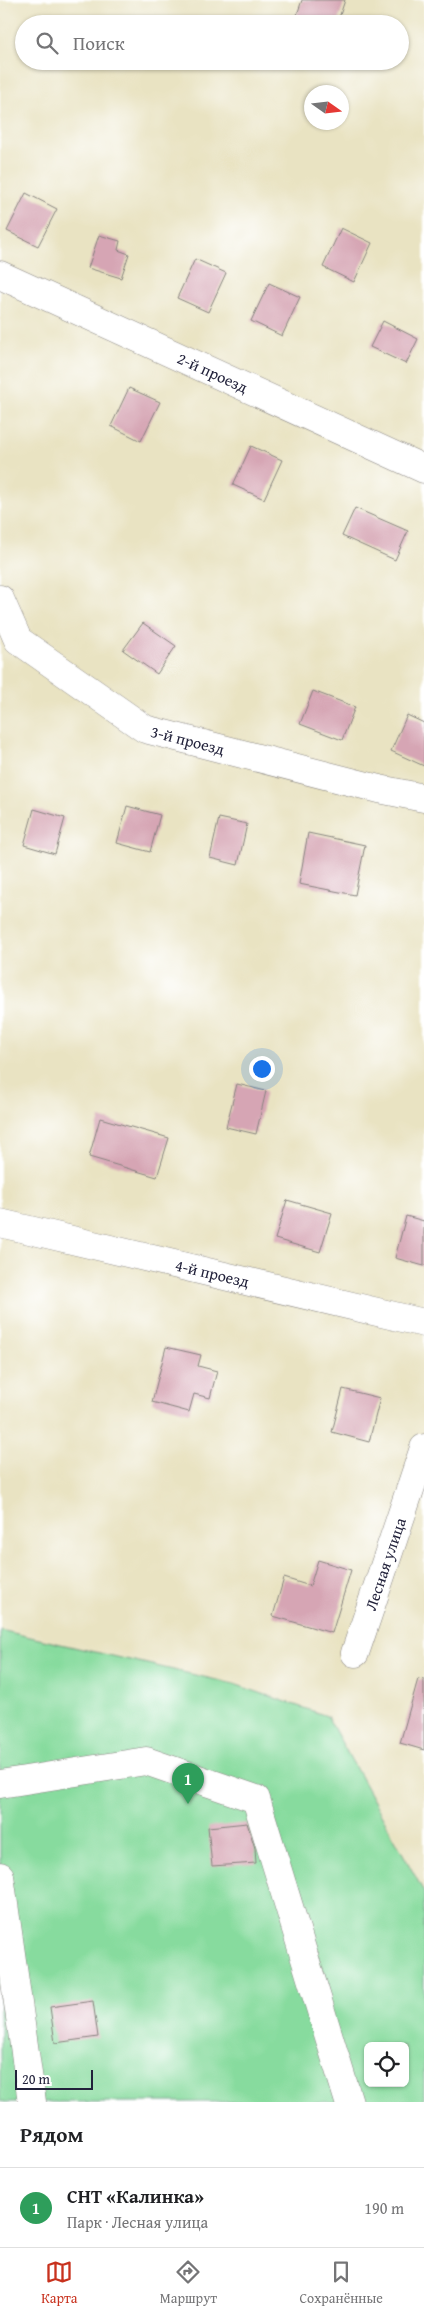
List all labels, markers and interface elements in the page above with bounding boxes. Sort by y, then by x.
search box [15,15,409,70]
icon: search [33,29,61,57]
text: Поиск [73,29,125,57]
north arrow [304,85,349,130]
street label: 2-й проезд [174,346,252,399]
street label: 3-й проезд [148,719,227,761]
your location [249,1056,275,1082]
street label: 4-й проезд [173,1253,252,1293]
street label: Лесная улица [358,1514,412,1613]
pin: 1 [172,1763,204,1804]
map controls [364,2042,409,2087]
button: locate [364,2042,409,2087]
scale bar [15,2067,92,2090]
text: 20 m [22,2069,50,2089]
text: Рядом [20,2119,83,2150]
text: СНТ «Калинка» [67,2182,204,2210]
text: 1 [32,2196,40,2220]
text: 190 m [364,2196,404,2220]
text: Парк · Лесная улица [67,2210,208,2234]
tab: Карта [41,2258,77,2308]
tab: Маршрут [160,2258,217,2308]
tab: Сохранённые [299,2258,383,2308]

